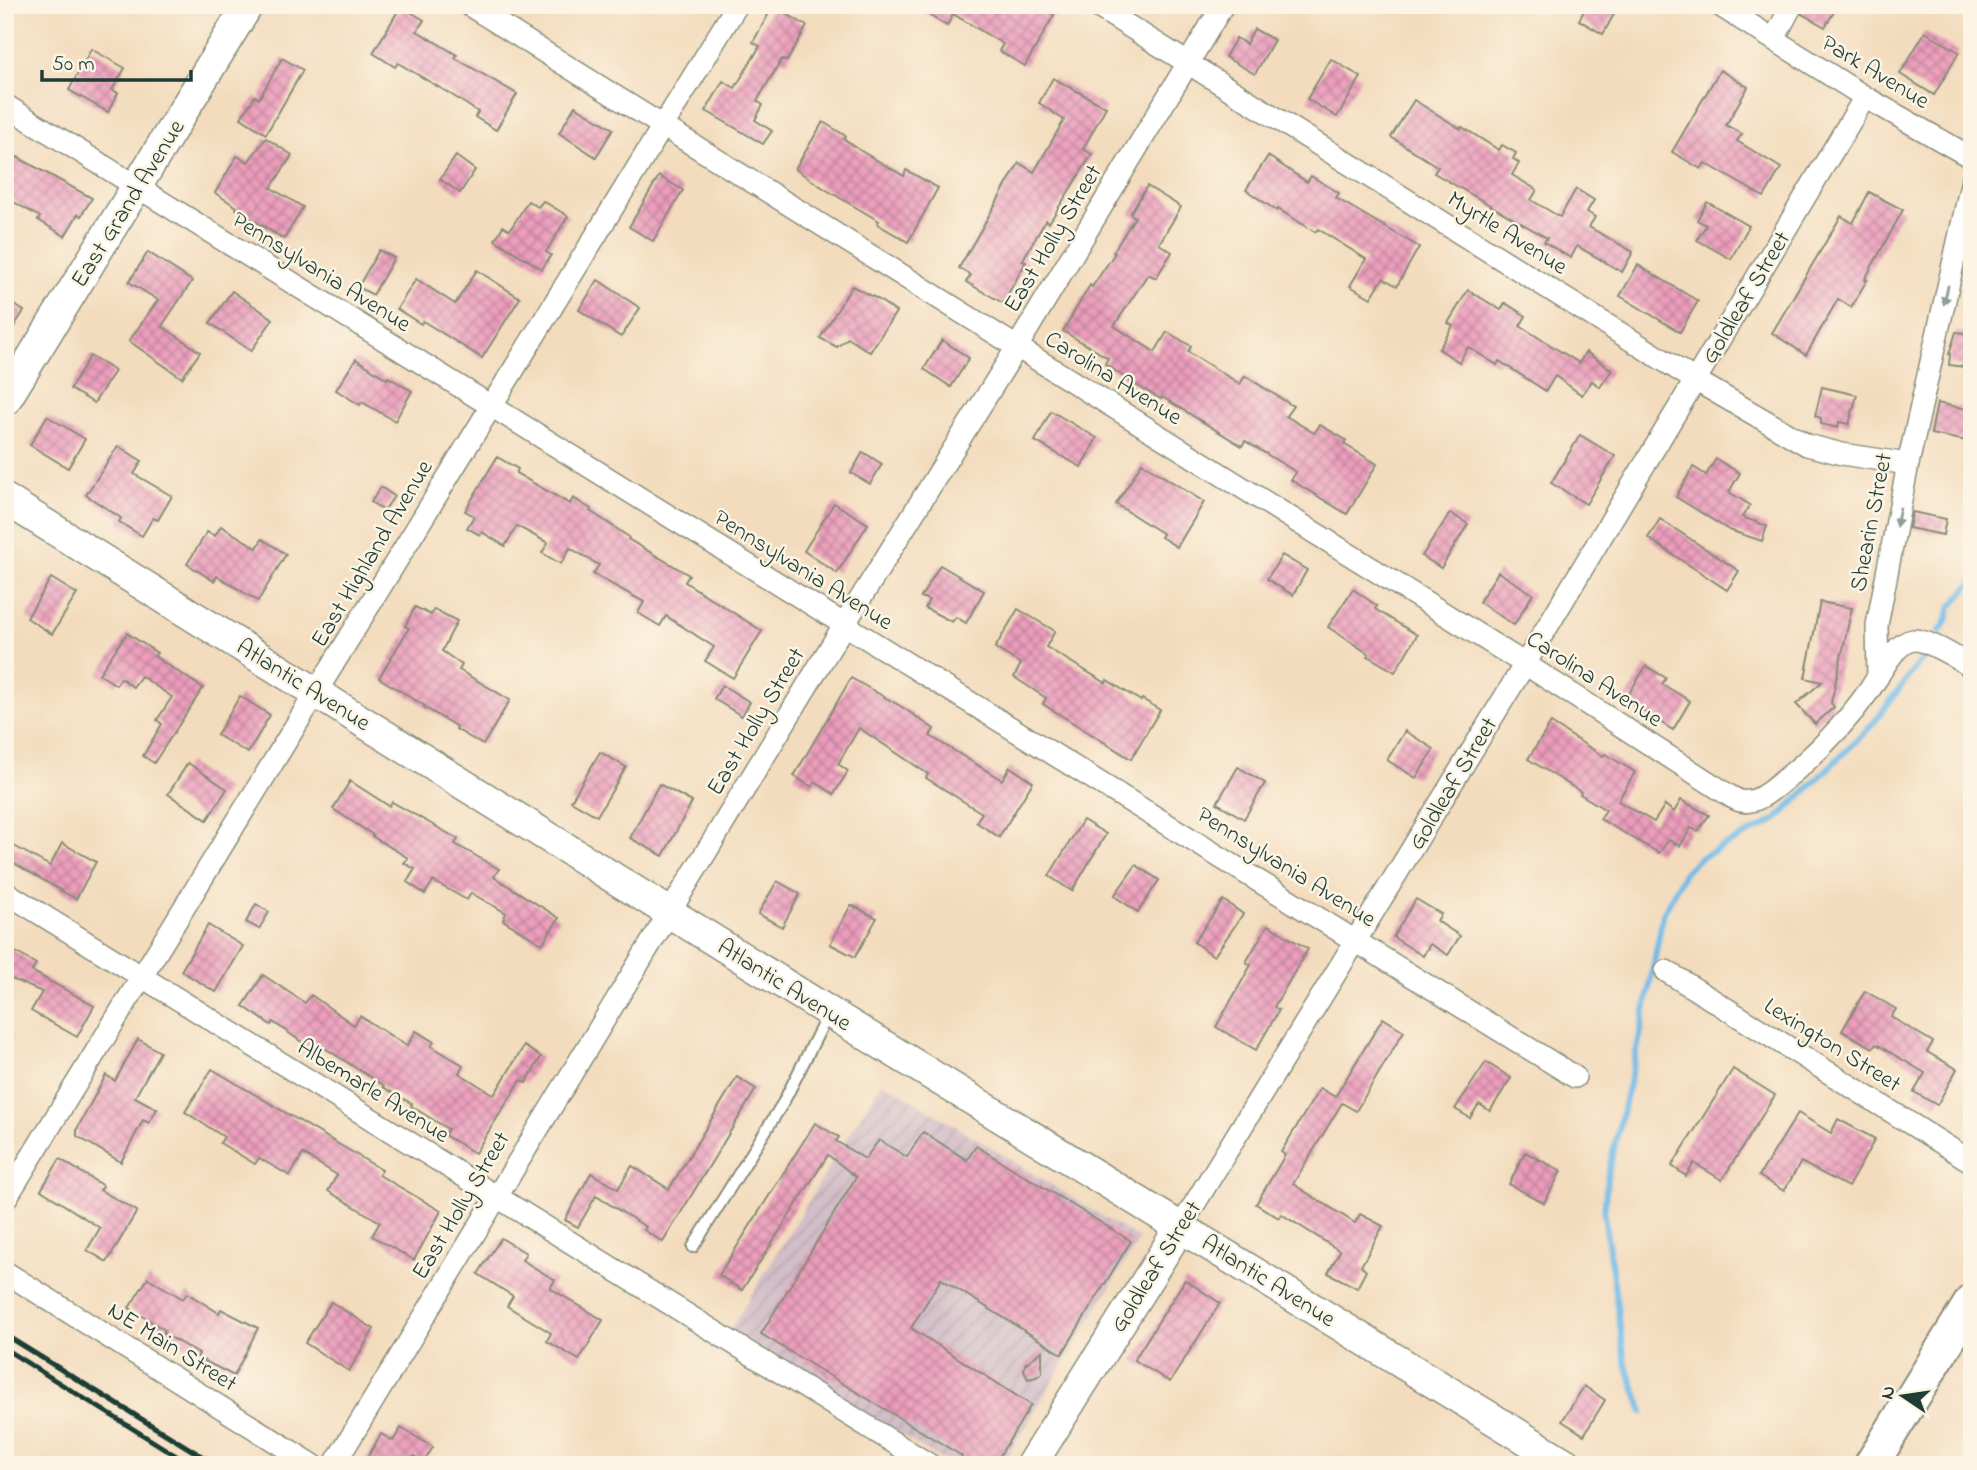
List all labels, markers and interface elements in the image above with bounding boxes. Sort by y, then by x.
street label: Park Avenue [1814,27,1936,119]
scale bar [42,38,191,82]
text: 50 m [52,50,95,80]
street label: East Grand Avenue [63,113,195,295]
street label: East Holly Street [996,159,1113,321]
street label: Myrtle Avenue [1439,183,1574,286]
street label: Pennsylvania Avenue [224,204,417,343]
street label: Goldleaf Street [1694,225,1801,371]
one-way arrow [1940,284,1951,306]
street label: Carolina Avenue [1037,323,1188,435]
street label: Shearin Street [1842,450,1903,595]
street label: East Highland Avenue [303,454,443,655]
street label: Pennsylvania Avenue [706,502,899,641]
one-way arrow [1892,506,1903,528]
street label: Carolina Avenue [1519,623,1669,737]
street label: Atlantic Avenue [229,631,377,741]
street label: East Holly Street [699,642,816,804]
street label: Goldleaf Street [1401,711,1508,857]
street label: Pennsylvania Avenue [1189,799,1382,938]
street label: Atlantic Avenue [710,931,858,1041]
street label: Lexington Street [1756,990,1907,1102]
street label: Albemarle Avenue [290,1031,456,1153]
street label: East Holly Street [404,1126,521,1288]
street label: Goldleaf Street [1103,1195,1212,1340]
street label: Atlantic Avenue [1194,1227,1342,1337]
street label: NE Main Street [100,1294,243,1402]
north arrow [1868,1362,1938,1432]
text: N [1874,1383,1904,1402]

